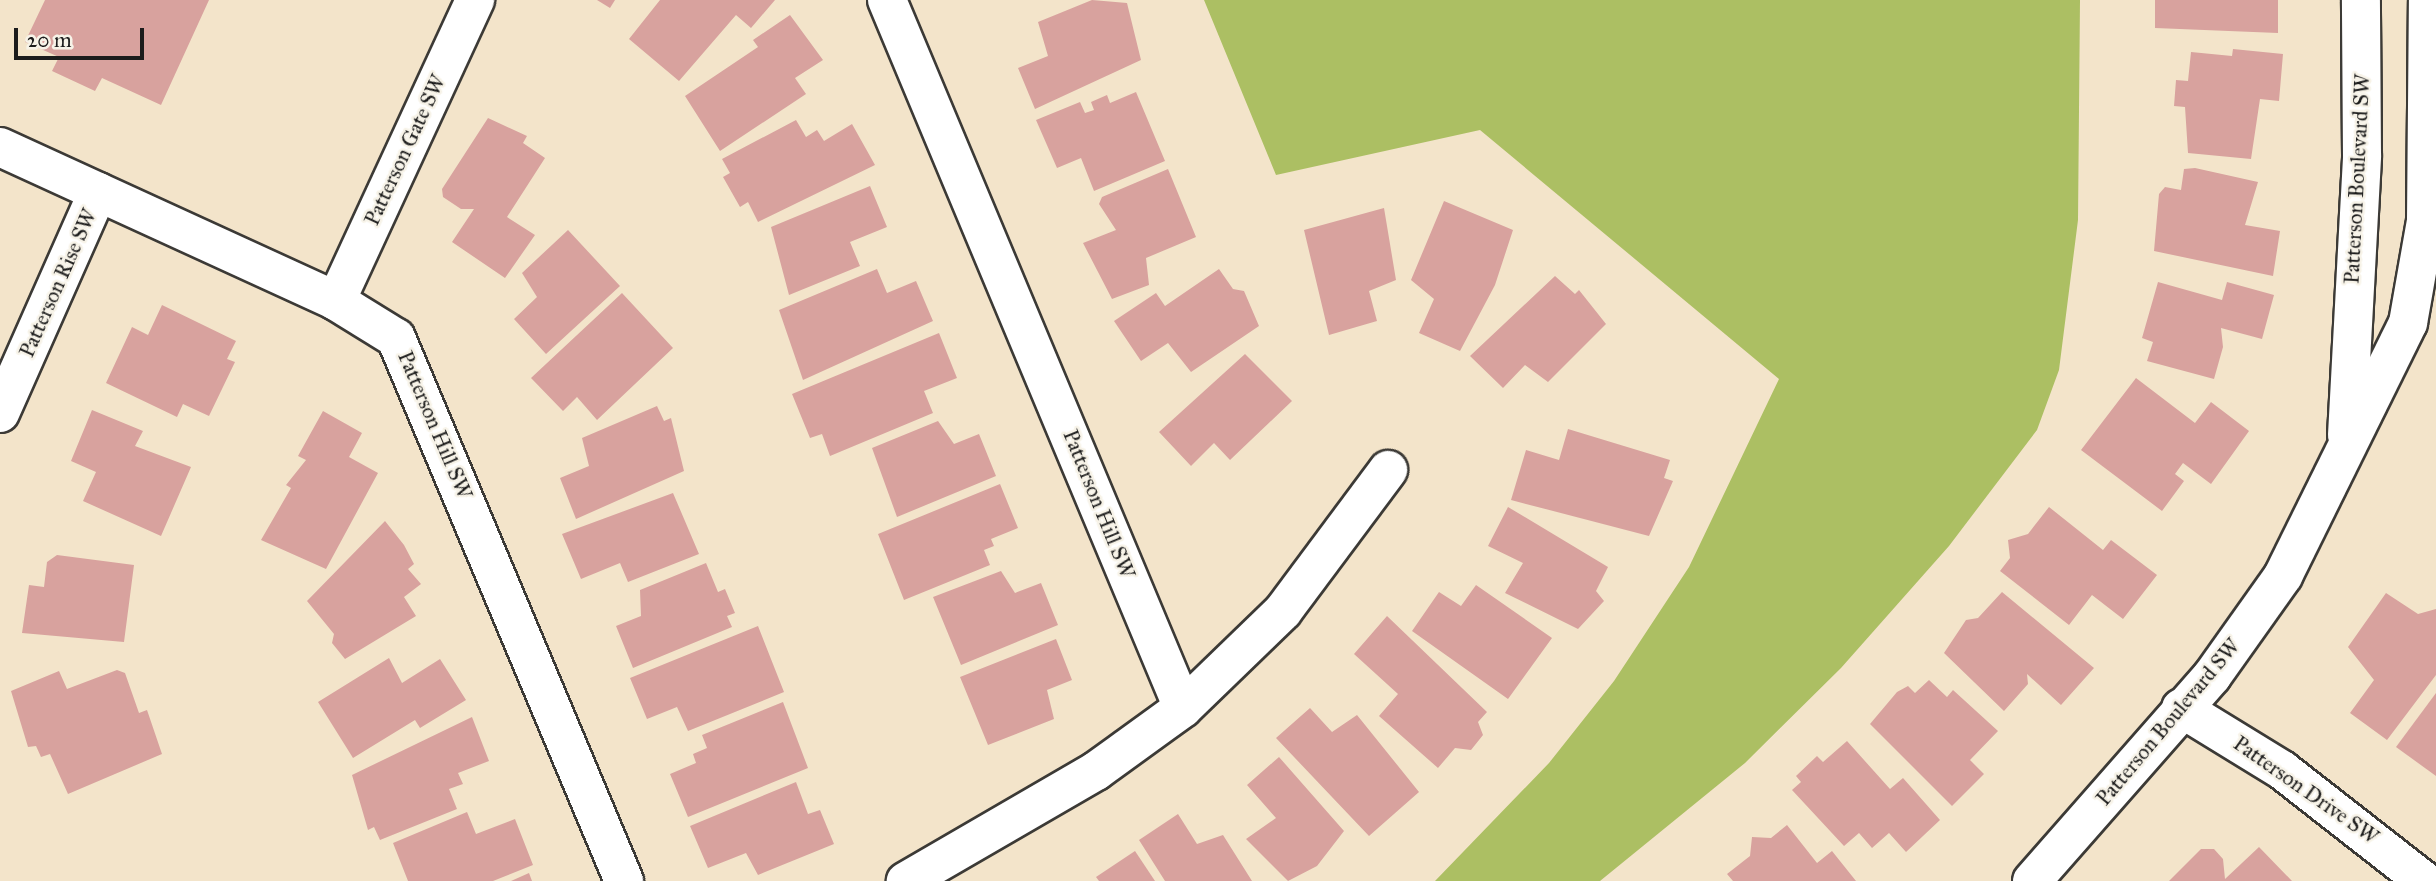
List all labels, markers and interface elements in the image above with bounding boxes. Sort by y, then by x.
scale bar [18,14,147,58]
text: 20 m [27,27,72,53]
street label: Patterson Gate SW [359,71,451,229]
street label: Patterson Boulevard SW [2339,73,2375,285]
street label: Patterson Rise SW [14,205,102,361]
street label: Patterson Hill SW [393,347,477,503]
street label: Patterson Hill SW [1058,426,1140,582]
street label: Patterson Boulevard SW [2091,633,2245,811]
street label: Patterson Drive SW [2229,731,2383,849]

